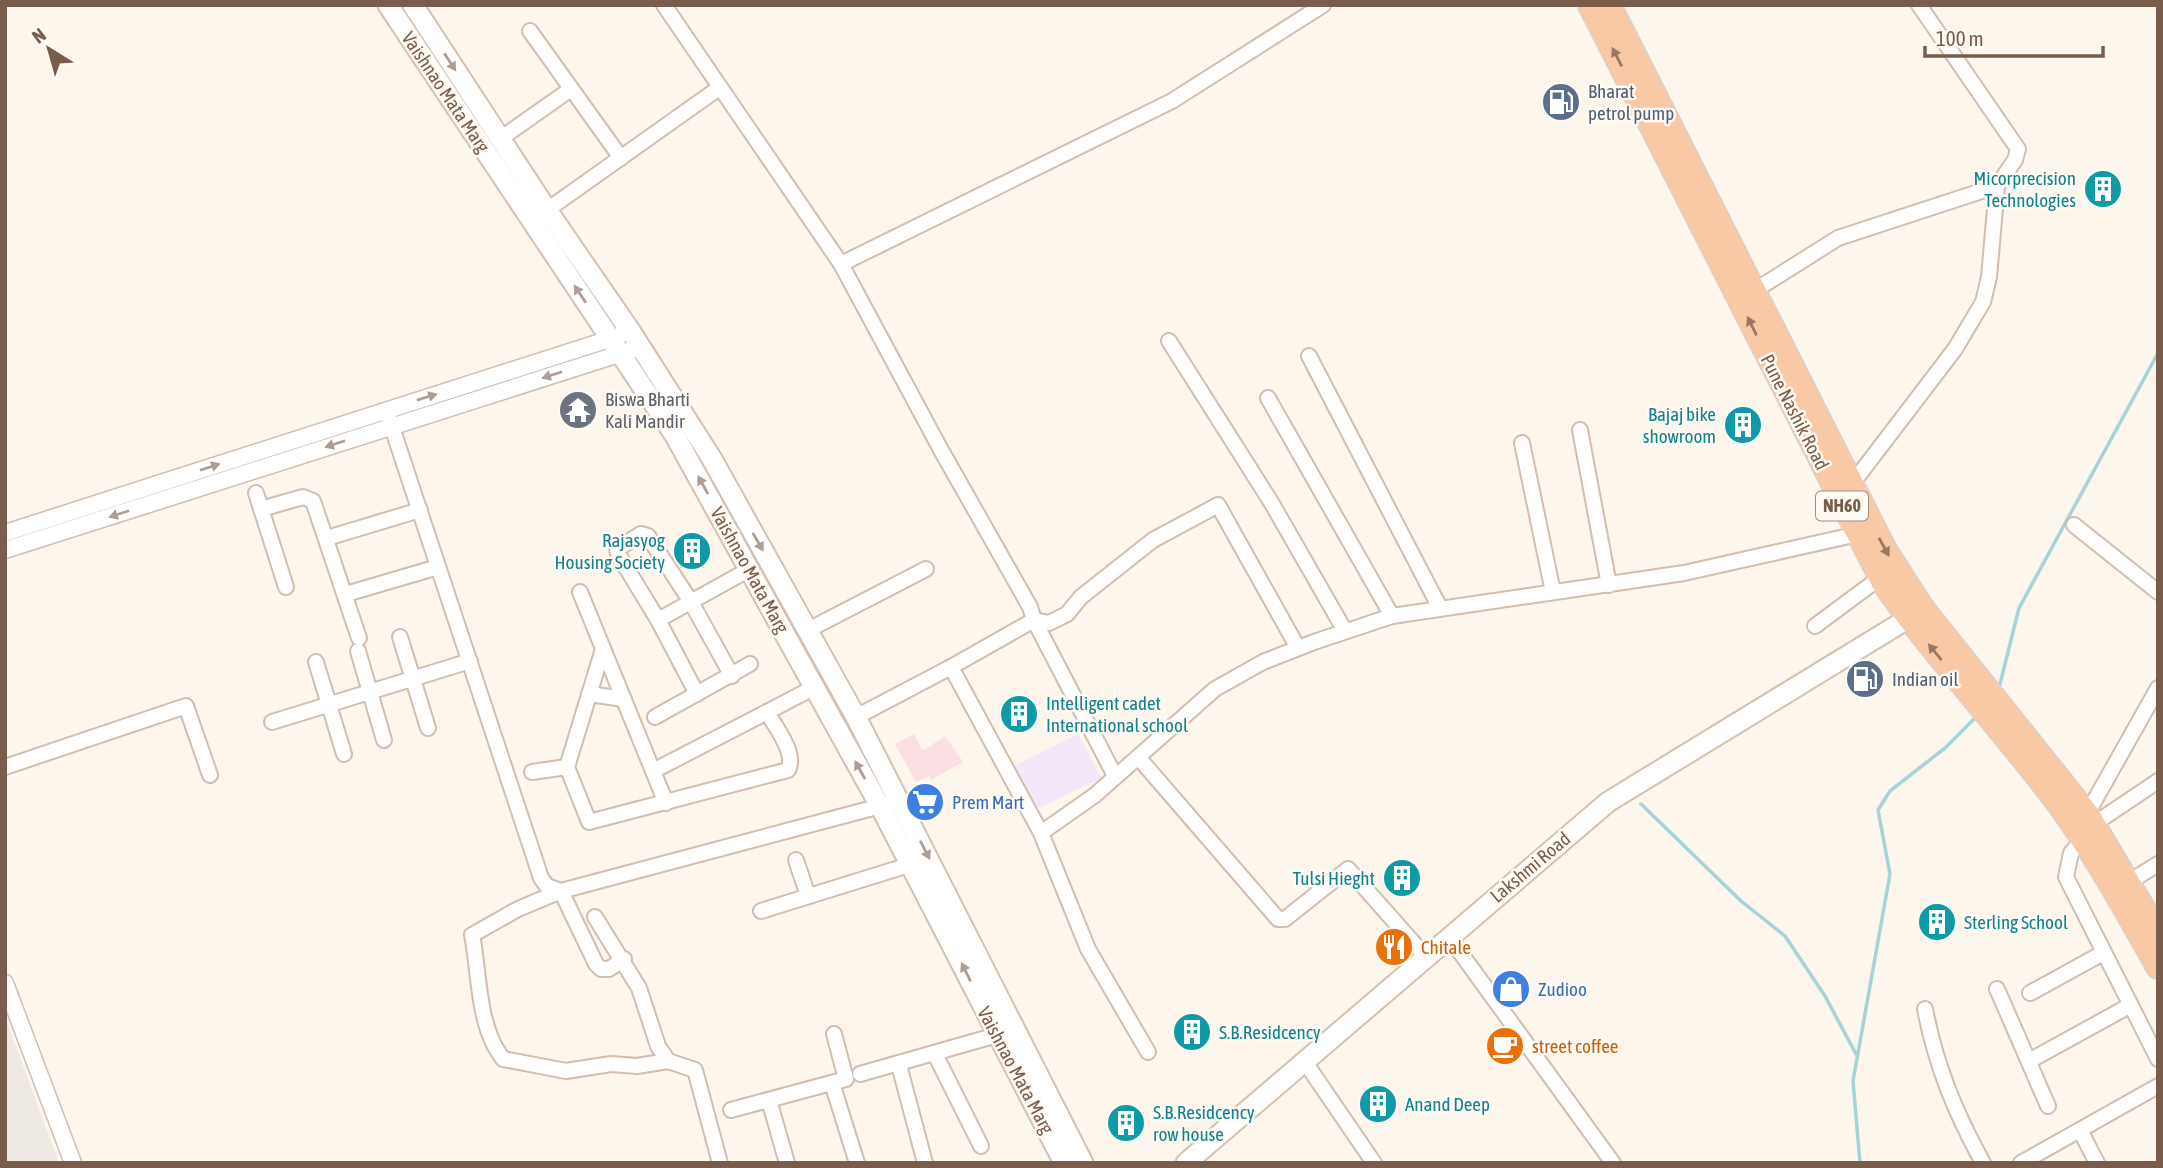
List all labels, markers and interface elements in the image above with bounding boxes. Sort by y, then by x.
north arrow [14,14,84,84]
scale bar [1925,14,2104,58]
text: N [28,23,50,48]
text: 100 m [1936,26,1984,50]
street label: Vaishnao Mata Marg [398,28,495,157]
one-way arrow [1611,47,1623,67]
one-way arrow [443,53,456,72]
place label: Bharat petrol pump [1588,80,1674,124]
fuel station icon: Bharat petrol pump [1540,81,1582,123]
place label: Micorprecision Technologies [1974,167,2076,211]
building icon: Micorprecision Technologies [2082,168,2124,210]
one-way arrow [574,284,587,303]
one-way arrow [1747,316,1758,336]
street label: Pune Nashik Road [1756,351,1834,473]
one-way arrow [542,370,563,380]
place label: Biswa Bharti Kali Mandir [605,388,690,432]
temple icon: Biswa Bharti Kali Mandir [557,389,599,431]
one-way arrow [416,392,437,402]
place label: Bajaj bike showroom [1643,403,1716,447]
building icon: Bajaj bike showroom [1722,404,1764,446]
one-way arrow [325,439,346,450]
one-way arrow [200,461,221,472]
one-way arrow [697,475,709,495]
road number: NH60 [1816,492,1868,520]
street label: Vaishnao Mata Marg [706,503,794,638]
one-way arrow [108,509,129,519]
place label: Rajasyog Housing Society [555,529,666,573]
building icon: Rajasyog Housing Society [671,530,713,572]
one-way arrow [752,532,764,552]
one-way arrow [1878,537,1890,556]
one-way arrow [1928,643,1943,661]
fuel station icon: Indian oil [1844,658,1886,700]
place label: Indian oil [1892,668,1958,690]
place label: Intelligent cadet International school [1046,692,1188,736]
building icon: Intelligent cadet International school [998,693,1040,735]
one-way arrow [854,761,866,780]
supermarket icon: Prem Mart [904,781,946,823]
place label: Prem Mart [952,791,1024,813]
street label: Lakshmi Road [1486,827,1574,907]
one-way arrow [919,840,930,860]
building icon: Tulsi Hieght [1381,857,1423,899]
place label: Tulsi Hieght [1293,867,1375,889]
building icon: Sterling School [1916,901,1958,943]
place label: Sterling School [1964,911,2068,933]
restaurant icon: Chitale [1373,926,1415,968]
place label: Chitale [1421,936,1471,958]
one-way arrow [960,962,971,982]
shop icon: Zudioo [1490,968,1532,1010]
place label: Zudioo [1538,978,1587,1000]
street label: Vaishnao Mata Marg [973,1003,1059,1138]
building icon: S.B.Residcency [1171,1011,1213,1053]
place label: S.B.Residcency [1219,1021,1321,1043]
cafe icon: street coffee [1484,1025,1526,1067]
place label: street coffee [1532,1035,1618,1057]
building icon: Anand Deep [1357,1083,1399,1125]
place label: Anand Deep [1405,1093,1490,1115]
place label: S.B.Residcency row house [1153,1101,1255,1145]
building icon: S.B.Residcency row house [1105,1102,1147,1144]

